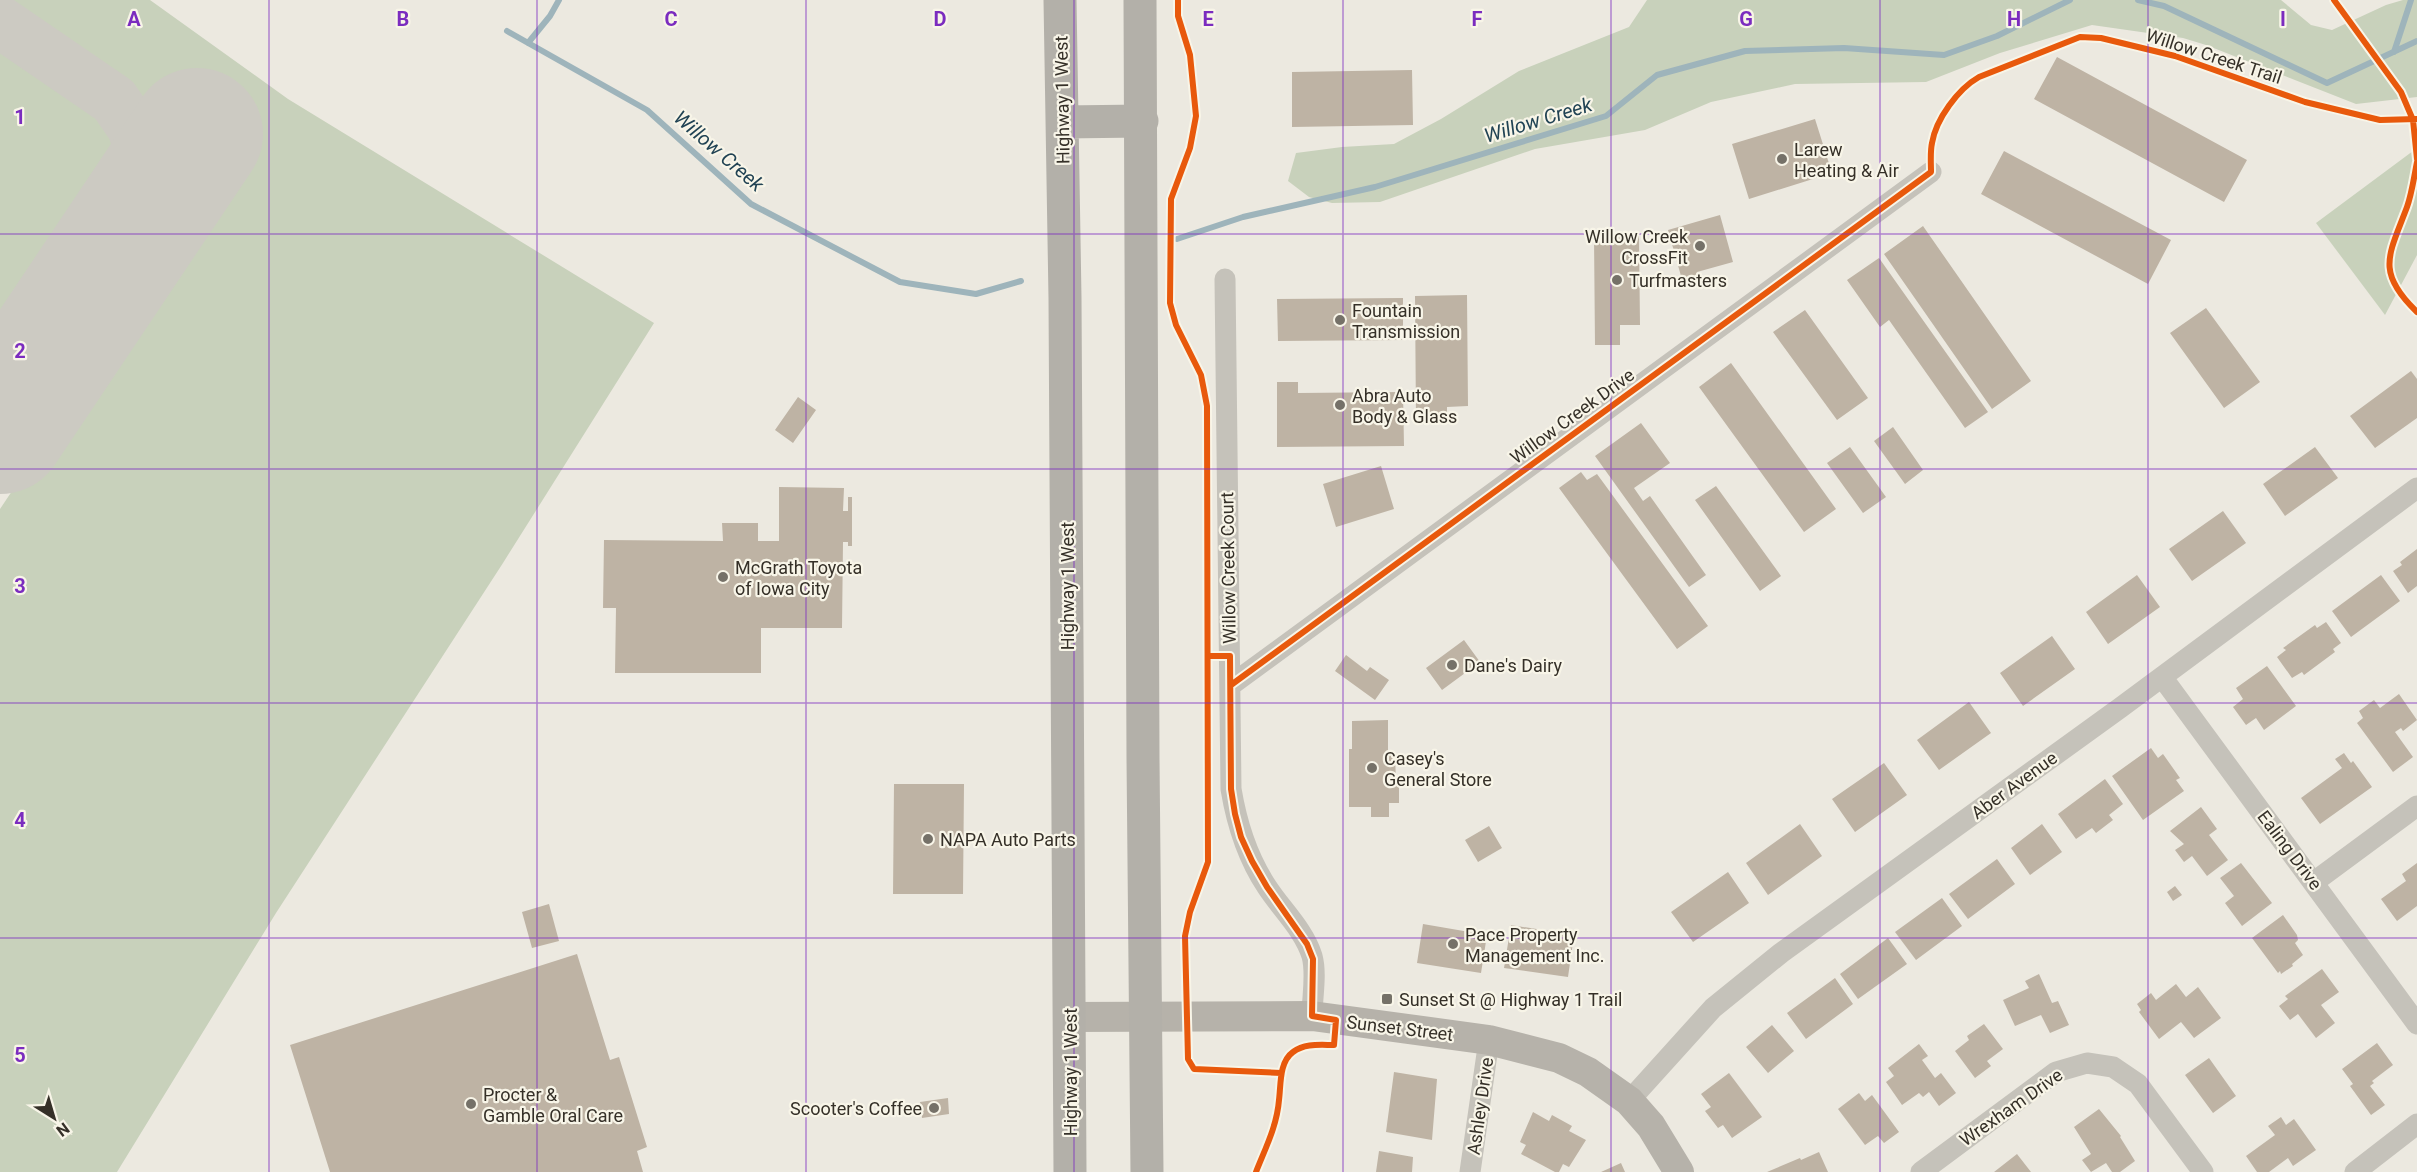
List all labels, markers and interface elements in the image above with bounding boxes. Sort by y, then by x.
text: A [127,7,141,31]
text: B [397,7,409,31]
text: C [664,7,678,31]
text: D [934,7,947,31]
text: E [1202,7,1214,31]
text: F [1472,7,1483,31]
text: G [1739,7,1753,31]
text: H [2007,7,2021,31]
text: I [2280,7,2286,31]
street label: Willow Creek Trail [2143,24,2285,88]
street label: Highway 1 West [1050,36,1074,164]
water label: Willow Creek [1481,92,1596,148]
text: 1 [14,105,26,129]
water label: Willow Creek [669,105,770,197]
place label: Larew Heating & Air [1794,139,1899,181]
marker: Larew Heating & Air [1775,152,1789,166]
place label: Willow Creek CrossFit [1585,226,1689,268]
marker: Willow Creek CrossFit [1693,239,1707,253]
place label: Turfmasters [1629,270,1727,291]
marker: Turfmasters [1610,273,1624,287]
place label: Fountain Transmission [1352,300,1460,342]
marker: Fountain Transmission [1333,313,1347,327]
text: 2 [14,339,26,363]
street label: Willow Creek Drive [1506,364,1638,468]
place label: Abra Auto Body & Glass [1352,385,1457,427]
marker: Abra Auto Body & Glass [1333,398,1347,412]
street label: Willow Creek Court [1216,492,1240,644]
street label: Highway 1 West [1057,522,1078,650]
place label: McGrath Toyota of Iowa City [735,557,862,599]
marker: McGrath Toyota of Iowa City [716,570,730,584]
text: 3 [14,574,26,598]
place label: Dane's Dairy [1464,655,1562,676]
marker: Dane's Dairy [1445,658,1459,672]
street label: Aber Avenue [1967,747,2061,823]
place label: Casey's General Store [1384,748,1492,790]
marker: Casey's General Store [1365,761,1379,775]
street label: Ealing Drive [2253,806,2327,894]
text: 4 [14,808,26,832]
place label: NAPA Auto Parts [940,829,1076,850]
marker: NAPA Auto Parts [921,832,935,846]
place label: Pace Property Management Inc. [1465,924,1605,966]
marker: Pace Property Management Inc. [1446,937,1460,951]
place label: Sunset St @ Highway 1 Trail [1399,989,1622,1010]
marker: Sunset St @ Highway 1 Trail [1380,992,1394,1006]
street label: Highway 1 West [1060,1008,1081,1136]
street label: Sunset Street [1346,1011,1455,1045]
text: 5 [14,1043,26,1067]
street label: Ashley Drive [1463,1056,1497,1156]
street label: Wrexham Drive [1956,1064,2066,1150]
place label: Procter & Gamble Oral Care [483,1084,623,1126]
north arrow [24,1088,84,1148]
marker: Procter & Gamble Oral Care [464,1097,478,1111]
place label: Scooter's Coffee [790,1098,922,1119]
marker: Scooter's Coffee [927,1101,941,1115]
text: N [52,1119,73,1141]

